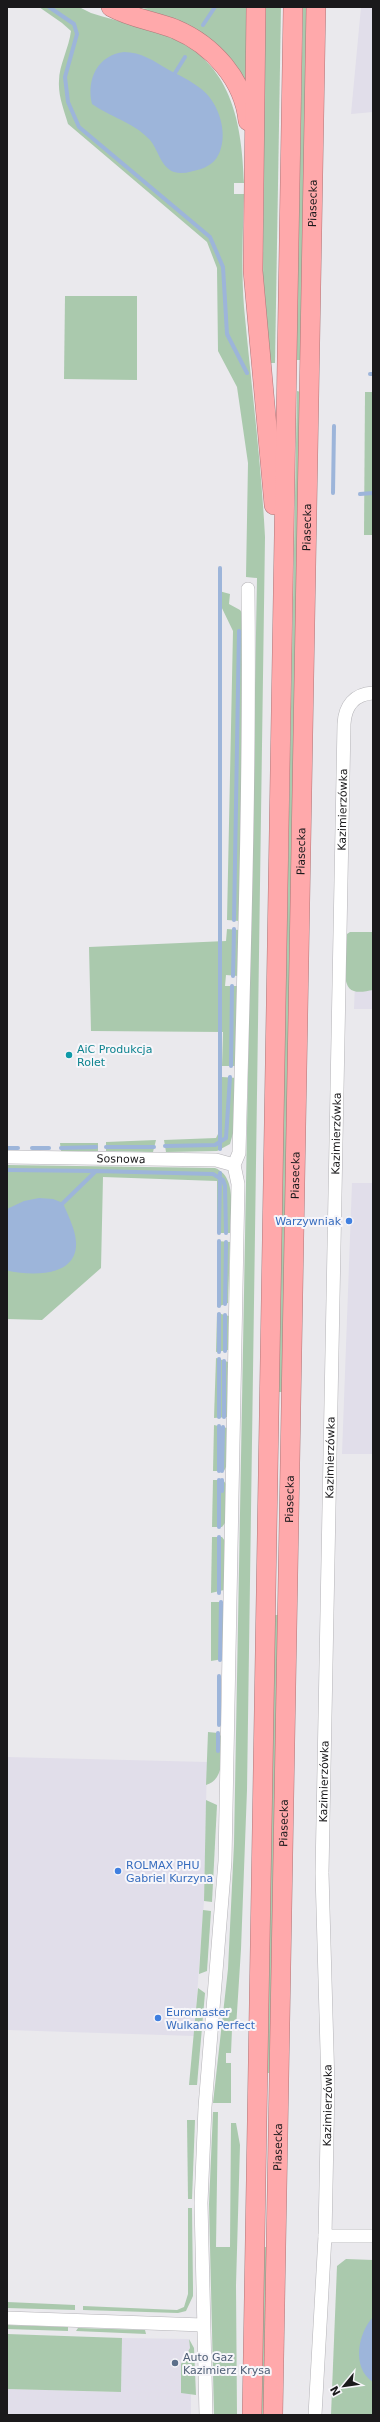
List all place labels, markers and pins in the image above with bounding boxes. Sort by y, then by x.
place label: AiC Produkcja Rolet [77,1043,152,1069]
marker: AiC Produkcja Rolet [64,1050,74,1060]
place label: Warzywniak [275,1215,342,1228]
marker: Warzywniak [344,1216,354,1226]
place label: ROLMAX PHU Gabriel Kurzyna [126,1859,213,1885]
marker: ROLMAX PHU Gabriel Kurzyna [113,1866,123,1876]
place label: Euromaster Wulkano Perfect [166,2006,256,2032]
marker: Euromaster Wulkano Perfect [153,2013,163,2023]
place label: Auto Gaz Kazimierz Krysa [183,2351,271,2377]
marker: Auto Gaz Kazimierz Krysa [170,2358,180,2368]

